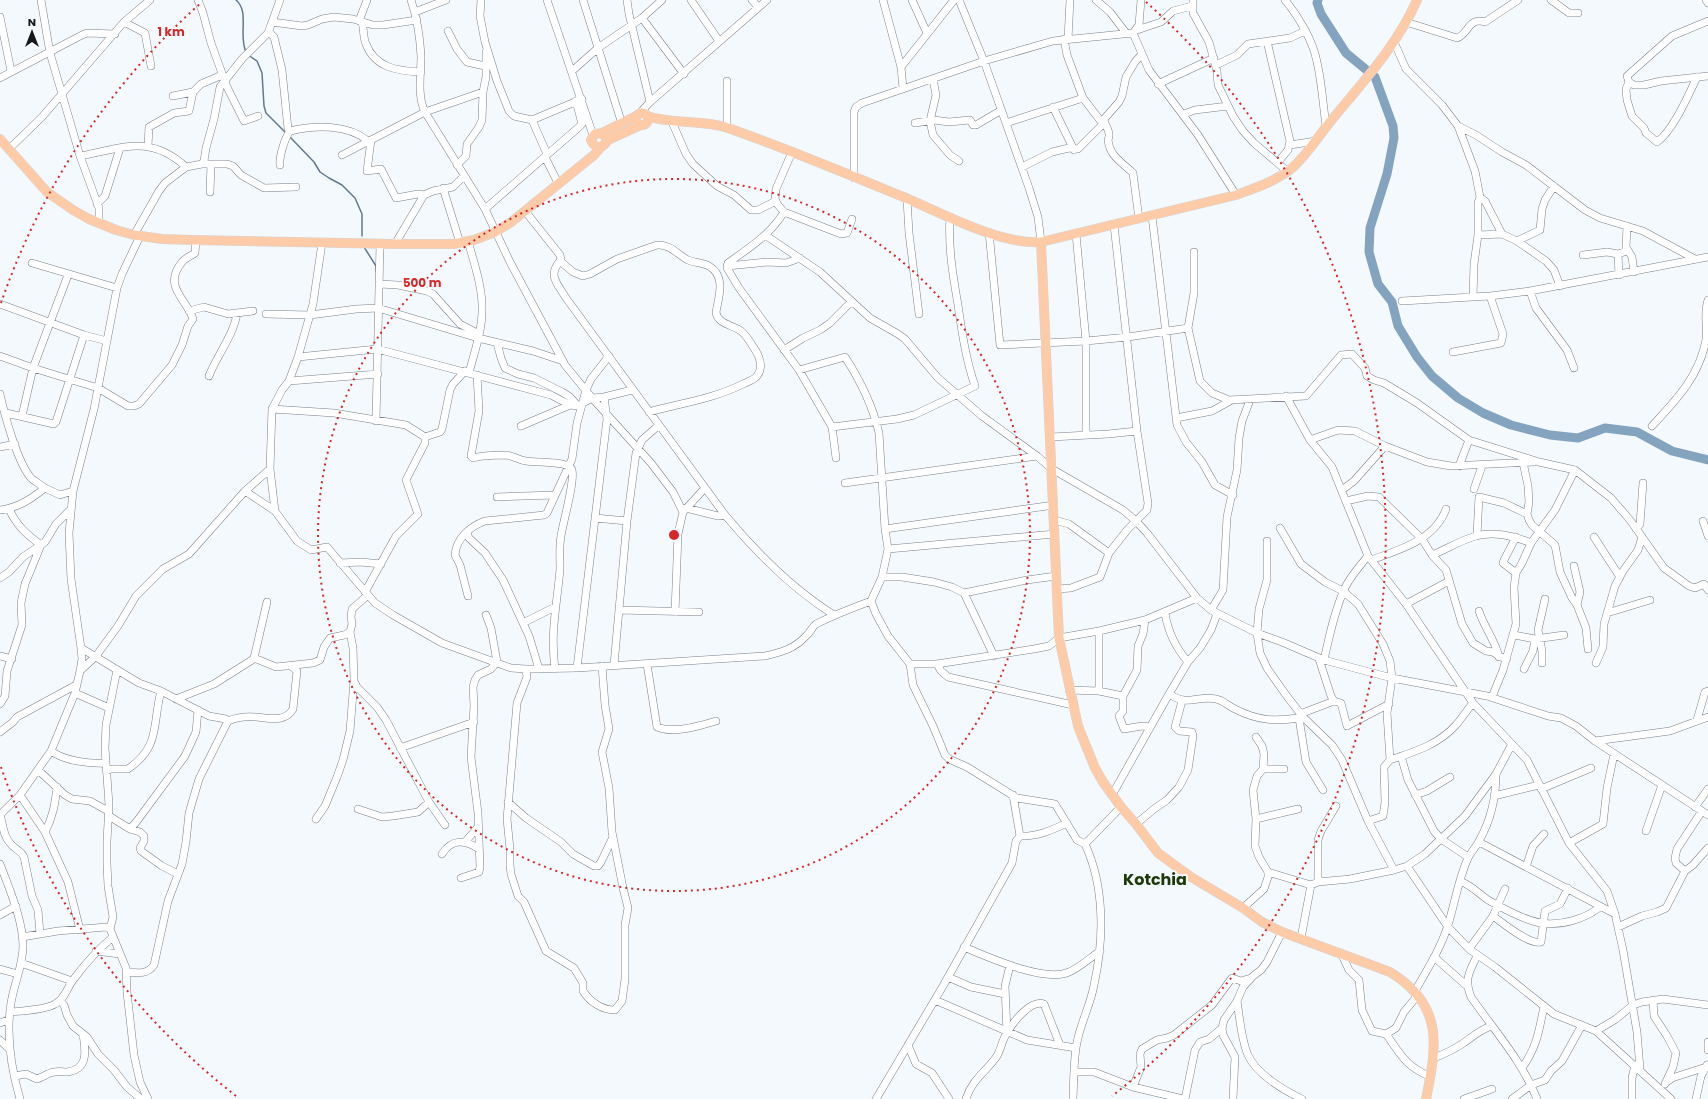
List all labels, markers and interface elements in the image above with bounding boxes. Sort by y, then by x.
north arrow [12,12,52,52]
text: N [28,14,36,30]
text: 1 km [157,23,185,40]
text: 500 m [403,274,442,291]
centre of rings [667,528,681,542]
district label: Kotchia [1123,868,1187,891]

